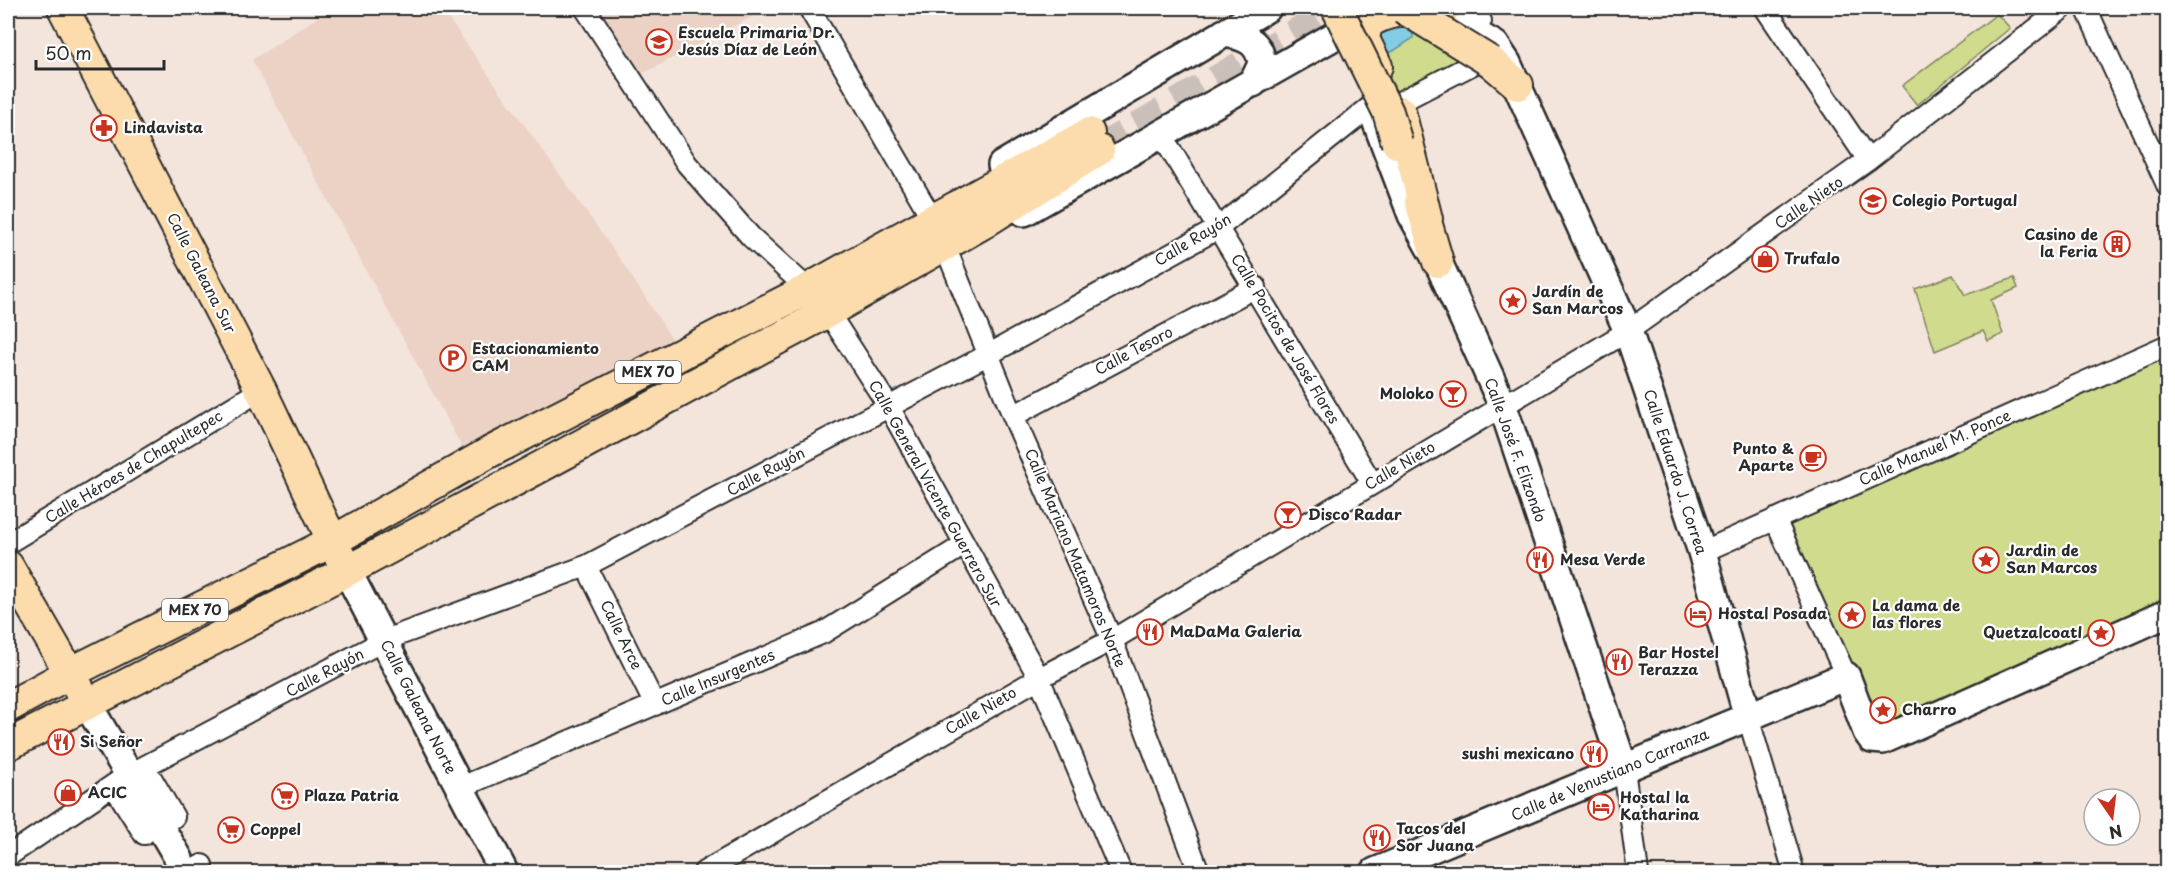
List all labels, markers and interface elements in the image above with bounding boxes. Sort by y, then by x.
place label: Escuela Primaria Dr. Jesús Díaz de León [678,20,835,60]
school or university icon: Escuela Primaria Dr. Jesús Díaz de León [644,27,674,57]
scale bar [36,33,164,71]
text: 50 m [45,39,92,66]
pharmacy icon: Lindavista [89,113,119,143]
place label: Lindavista [124,115,203,138]
street label: Calle Nieto [1769,170,1847,234]
school or university icon: Colegio Portugal [1858,186,1888,216]
place label: Colegio Portugal [1892,188,2017,211]
street label: Calle Rayón [1149,207,1235,271]
street label: Calle Galeana Sur [162,208,243,337]
place label: Casino de la Feria [2024,222,2099,262]
building icon: Casino de la Feria [2102,229,2132,259]
shop icon: Trufalo [1750,244,1780,274]
place label: Trufalo [1784,246,1840,269]
street label: Calle Pocitos de José Flores [1226,249,1346,428]
place label: Jardín de San Marcos [1532,279,1623,319]
place icon: Jardín de San Marcos [1498,286,1528,316]
street label: Calle Tesoro [1090,319,1177,380]
place label: Estacionamiento CAM [472,336,599,376]
parking icon: Estacionamiento CAM [438,343,468,373]
road number: MEX 70 [615,361,681,383]
street label: Calle José F. Elizondo [1480,374,1553,525]
street label: Calle General Vicente Guerrero Sur [864,375,1009,611]
bar icon: Moloko [1438,379,1468,409]
place label: Moloko [1380,381,1434,404]
street label: Calle Eduardo J. Correa [1639,386,1714,558]
street label: Calle Héroes de Chapultepec [40,403,227,528]
street label: Calle Manuel M. Ponce [1855,403,2014,490]
street label: Calle Nieto [1359,434,1439,495]
place label: Punto & Aparte [1733,436,1794,476]
street label: Calle Rayón [722,440,809,501]
cafe icon: Punto & Aparte [1798,443,1828,473]
street label: Calle Mariano Matamoros Norte [1020,445,1133,670]
bar icon: Disco Radar [1273,500,1303,530]
place label: Disco Radar [1308,502,1402,525]
place label: Jardin de San Marcos [2006,538,2097,578]
restaurant icon: Mesa Verde [1525,545,1555,575]
place icon: Jardin de San Marcos [1971,545,2001,575]
place label: Mesa Verde [1560,547,1645,570]
place label: La dama de las flores [1872,593,1960,633]
street label: Calle Arce [596,595,649,673]
road number: MEX 70 [162,599,228,621]
hotel icon: Hostal Posada [1683,599,1713,629]
place icon: La dama de las flores [1837,600,1867,630]
place label: Hostal Posada [1718,601,1828,624]
restaurant icon: MaDaMa Galeria [1135,617,1165,647]
place icon: Quetzalcoatl [2086,618,2116,648]
place label: MaDaMa Galeria [1170,619,1302,642]
place label: Quetzalcoatl [1983,620,2082,643]
street label: Calle Galeana Norte [376,635,463,778]
place label: Bar Hostel Terazza [1638,640,1719,680]
street label: Calle Rayón [281,641,368,702]
street label: Calle Insurgentes [657,642,778,711]
restaurant icon: Bar Hostel Terazza [1604,647,1634,677]
street label: Calle Nieto [940,680,1020,739]
place icon: Charro [1868,695,1898,725]
place label: Charro [1902,697,1957,720]
street label: Calle de Venustiano Carranza [1507,721,1712,826]
restaurant icon: Si Señor [46,727,76,757]
place label: Si Señor [80,729,143,752]
restaurant icon: sushi mexicano [1579,739,1609,769]
place label: sushi mexicano [1462,741,1574,764]
shop icon: ACIC [53,778,83,808]
place label: ACIC [88,780,127,803]
supermarket icon: Plaza Patria [270,781,300,811]
place label: Plaza Patria [304,783,400,806]
place label: Hostal la Katharina [1620,785,1700,825]
north arrow [2082,787,2142,847]
hotel icon: Hostal la Katharina [1586,792,1616,822]
supermarket icon: Coppel [216,815,246,845]
place label: Tacos del Sor Juana [1396,816,1475,856]
place label: Coppel [250,817,301,840]
text: N [2107,819,2125,846]
restaurant icon: Tacos del Sor Juana [1362,823,1392,853]

